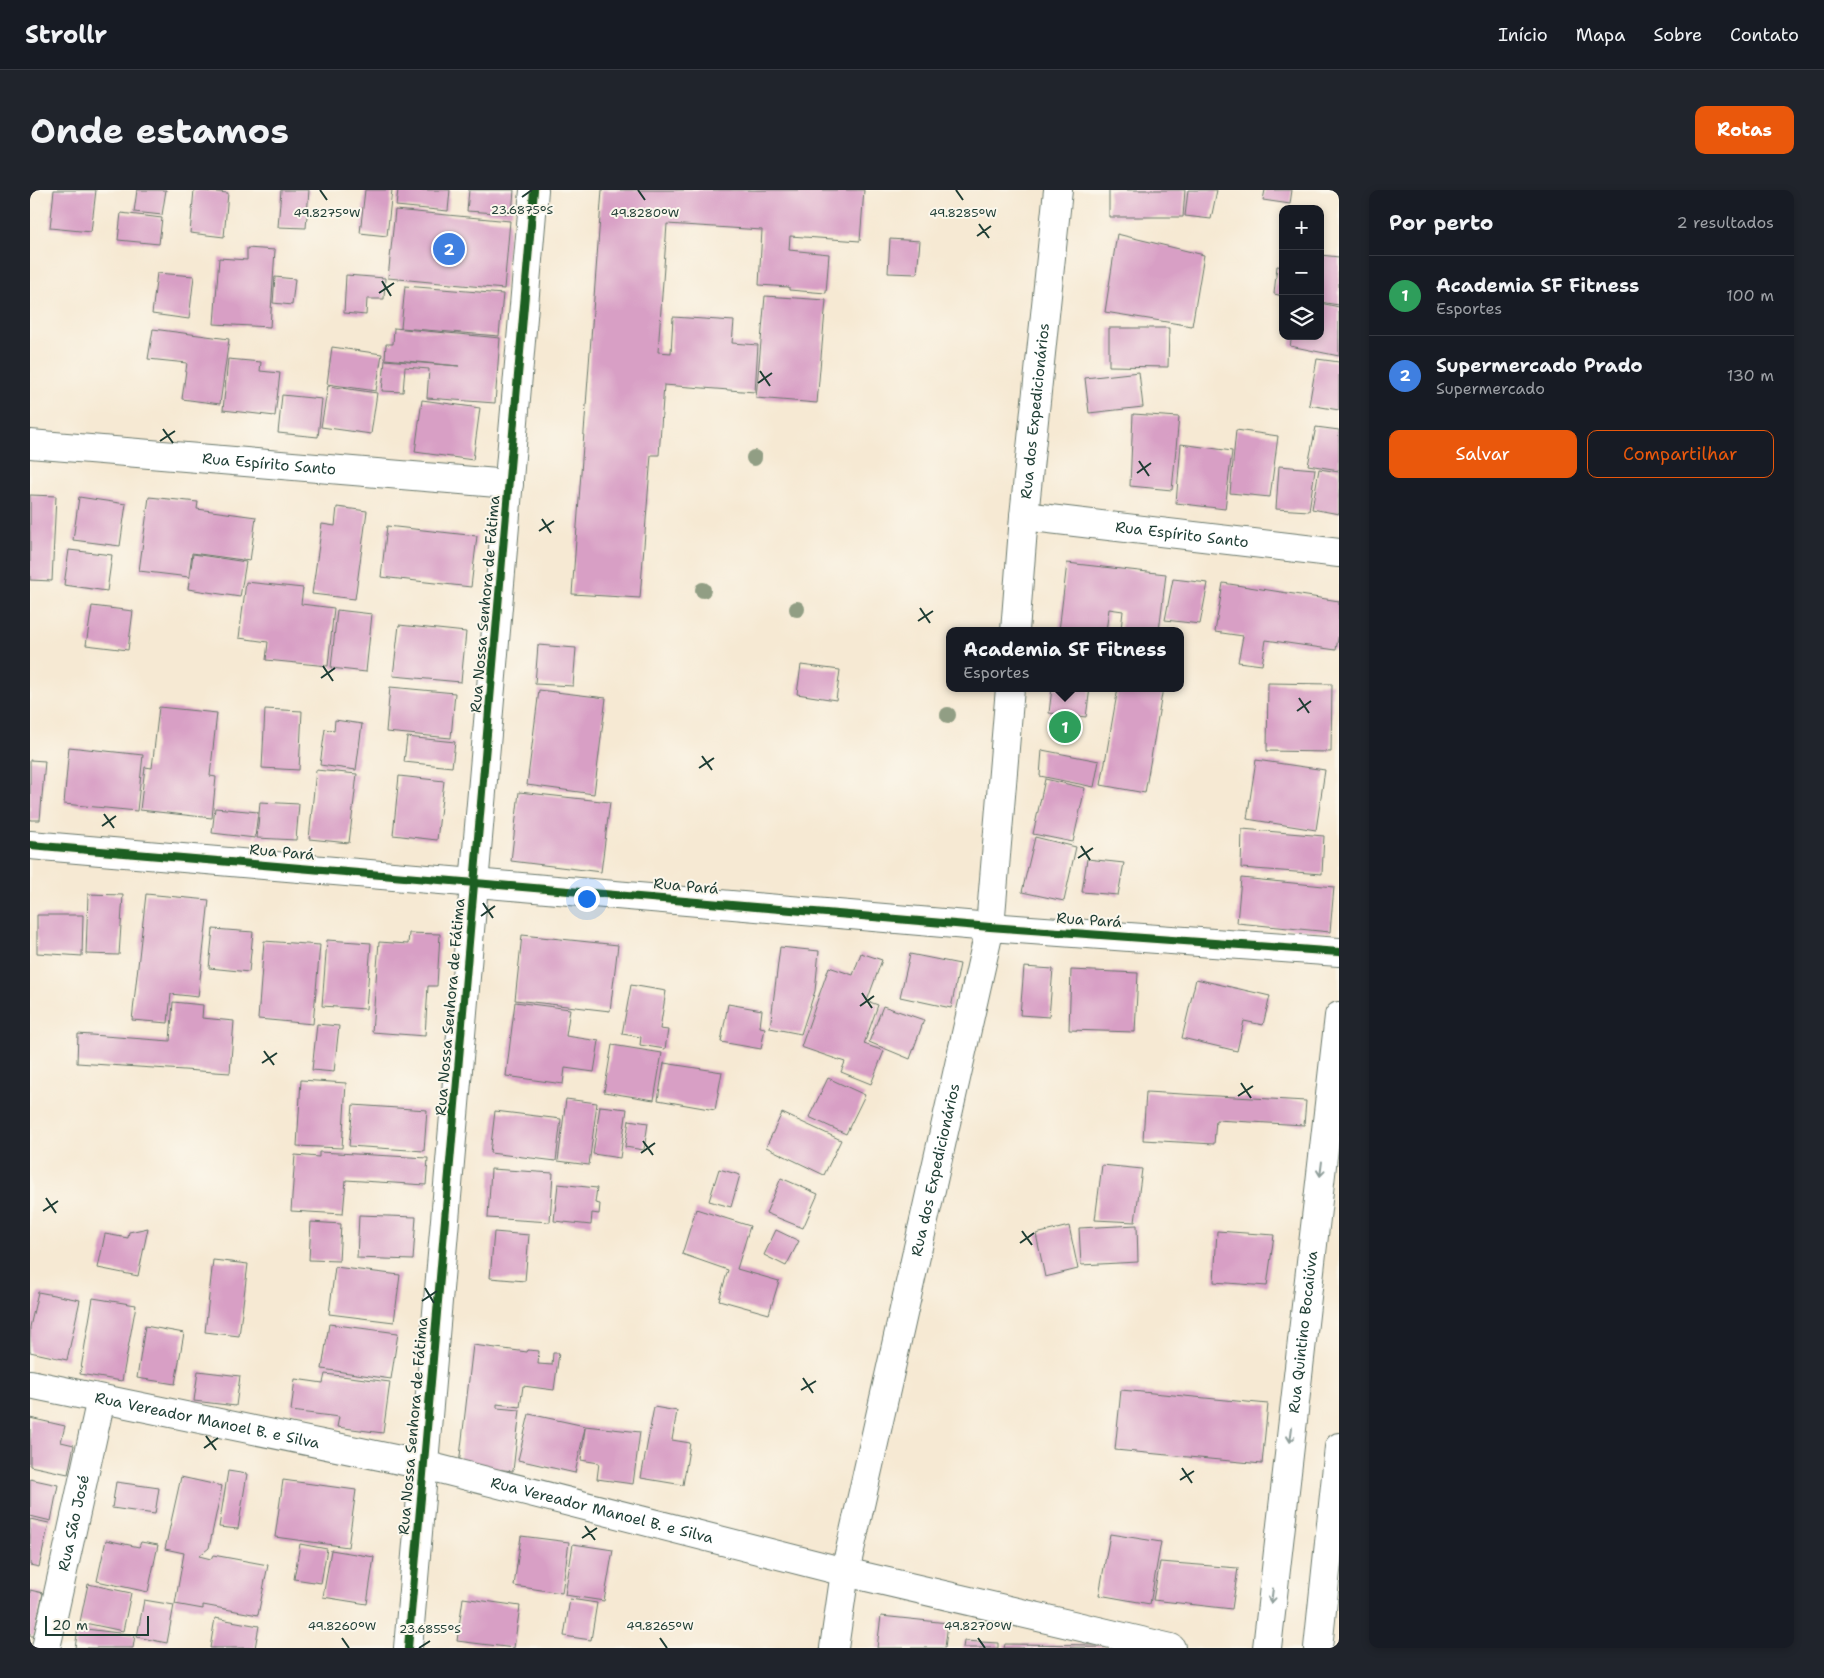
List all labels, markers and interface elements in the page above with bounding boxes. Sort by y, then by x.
text: Strollr [25,19,107,51]
text: Início [1498,23,1548,47]
text: Mapa [1576,23,1625,47]
text: Sobre [1653,23,1702,47]
text: Contato [1730,23,1799,47]
button: Rotas [1695,106,1794,154]
text: Onde estamos [30,107,289,154]
text: 23.6875°S [491,202,554,218]
text: 49.8275°W [293,205,361,221]
text: 49.8280°W [611,205,679,221]
text: 49.8285°W [929,205,997,221]
map controls [1279,205,1324,340]
button: + [1279,205,1324,250]
text: Por perto [1389,209,1493,237]
text: 2 resultados [1676,212,1774,233]
pin: 2 [433,230,465,268]
button: − [1279,250,1324,295]
text: Academia SF Fitness [1436,273,1639,298]
text: 1 [1401,285,1409,306]
text: 100 m [1726,285,1774,306]
button: layers [1279,295,1324,340]
text: Esportes [1436,298,1502,319]
street label: Rua dos Expedicionários [1016,322,1054,500]
text: Supermercado Prado [1436,353,1643,378]
text: 2 [1399,365,1411,386]
text: 130 m [1727,365,1774,386]
text: Supermercado [1436,378,1545,399]
button: Salvar [1389,430,1577,478]
button: Compartilhar [1587,430,1774,478]
street label: Rua Espírito Santo [201,448,337,480]
street label: Rua Nossa Senhora de Fátima [466,494,505,714]
street label: Rua Espírito Santo [1114,517,1250,552]
popup [946,627,1184,692]
text: Academia SF Fitness [963,637,1167,662]
text: Esportes [963,662,1030,683]
pin: 1 [1049,708,1081,746]
street label: Rua Pará [249,839,316,865]
street label: Rua Pará [653,873,720,899]
your location [574,886,600,912]
street label: Rua Nossa Senhora de Fátima [431,897,470,1117]
street label: Rua Pará [1056,908,1123,932]
street label: Rua dos Expedicionários [906,1081,965,1258]
one-way arrow [1316,1161,1326,1177]
street label: Rua Quintino Bocaiúva [1284,1249,1322,1414]
street label: Rua Nossa Senhora de Fátima [394,1316,433,1536]
street label: Rua Vereador Manoel B. e Silva [93,1388,322,1453]
one-way arrow [1286,1427,1296,1443]
street label: Rua Vereador Manoel B. e Silva [489,1472,716,1548]
street label: Rua São José [53,1473,94,1573]
one-way arrow [1267,1588,1277,1604]
scale bar [45,1613,149,1636]
text: 20 m [52,1616,88,1634]
text: 49.8260°W [308,1618,376,1634]
text: 49.8265°W [626,1618,694,1634]
text: 49.8270°W [944,1618,1012,1634]
text: 23.6855°S [399,1621,461,1637]

